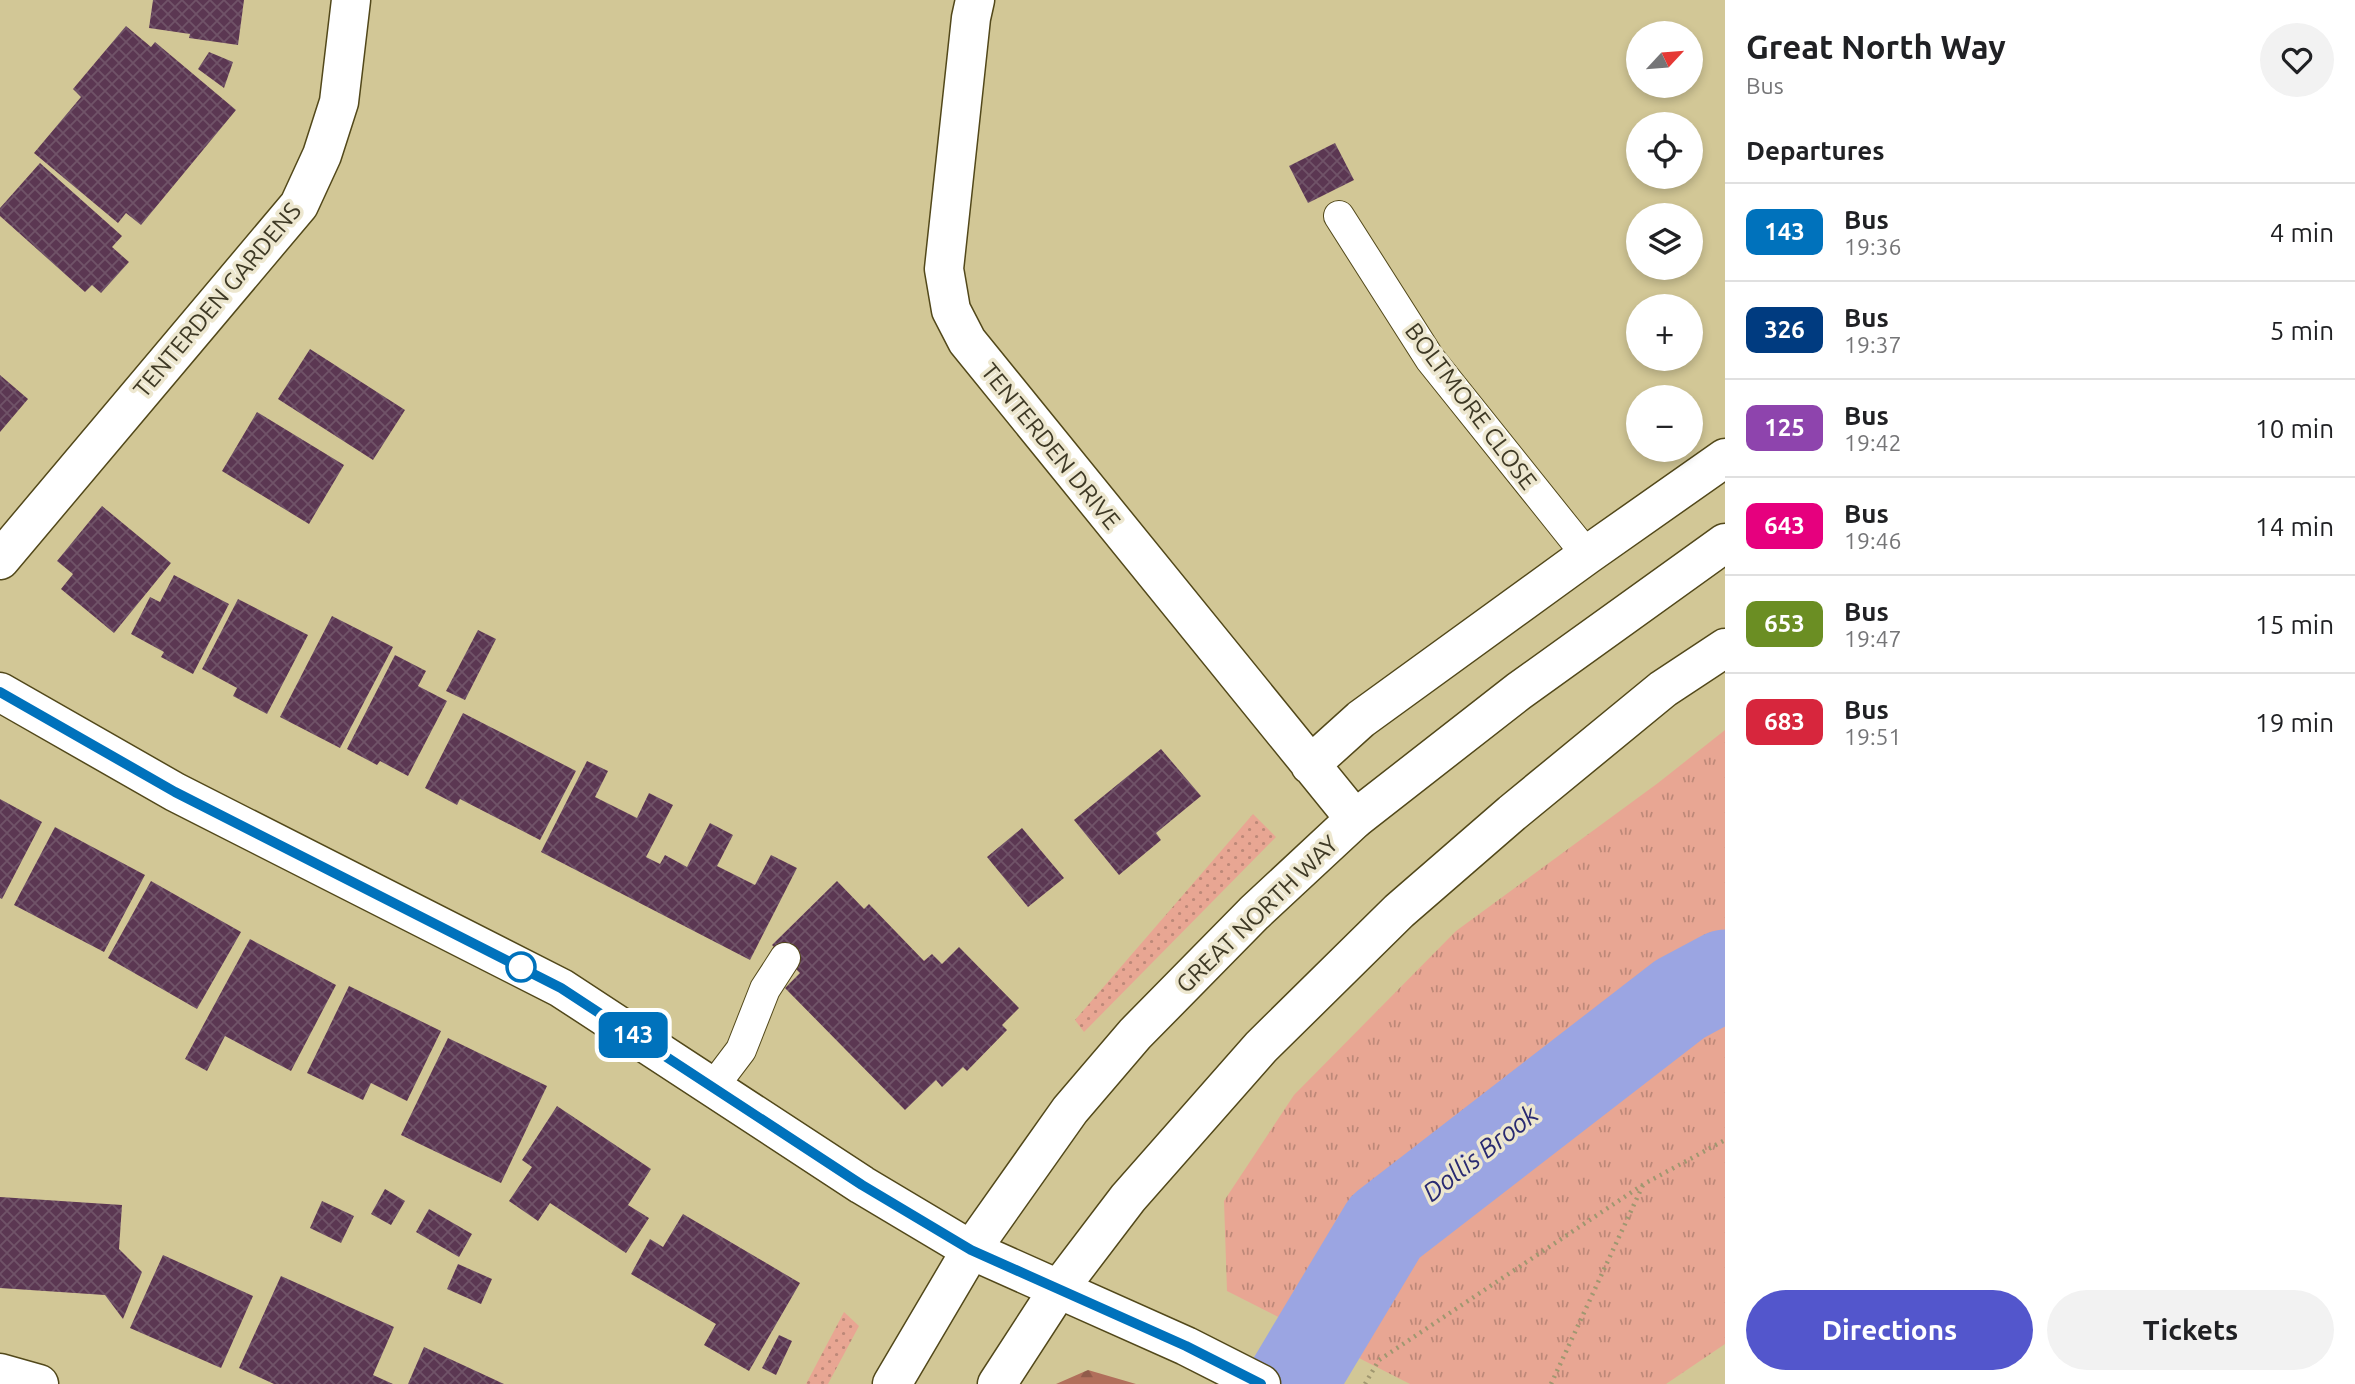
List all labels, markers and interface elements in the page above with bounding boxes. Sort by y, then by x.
north arrow [1626,21,1703,98]
map controls [1626,21,1703,462]
button: heart [2260,23,2334,97]
text: Great North Way [1746,28,2006,65]
text: Bus [1746,73,1784,98]
button: locate [1626,112,1703,189]
text: Departures [1746,136,1884,165]
street label: TENTERDEN GARDENS [128,197,306,403]
button: layers [1626,203,1703,280]
text: Bus [1844,205,1889,234]
text: 143 [1764,218,1805,245]
text: 4 min [2270,218,2334,247]
text: 19:36 [1844,234,1902,259]
button: + [1626,294,1703,371]
text: Bus [1844,303,1889,332]
text: 326 [1764,316,1805,343]
text: 5 min [2270,316,2334,345]
street label: BOLTMORE CLOSE [1400,317,1542,495]
text: 19:37 [1844,332,1902,357]
street label: TENTERDEN DRIVE [976,358,1126,534]
button: − [1626,385,1703,462]
text: Bus [1844,401,1889,430]
text: 125 [1764,414,1805,441]
text: 10 min [2255,414,2334,443]
text: 19:42 [1844,430,1902,455]
text: Bus [1844,499,1889,528]
text: 643 [1764,512,1805,539]
text: 14 min [2255,512,2334,541]
text: 19:46 [1844,528,1902,553]
text: Bus [1844,597,1889,626]
text: 653 [1764,610,1805,637]
text: 15 min [2255,610,2334,639]
text: 19:47 [1844,626,1902,651]
text: Bus [1844,695,1889,724]
text: 683 [1764,708,1805,735]
text: 19 min [2255,708,2334,737]
text: 19:51 [1844,724,1902,749]
street label: GREAT NORTH WAY [1171,830,1343,998]
unlabelled marker [506,952,536,982]
line badge: 143 [593,1012,673,1058]
text: 143 [613,1021,653,1048]
water label: Dollis Brook [1417,1099,1544,1207]
button: Directions [1746,1290,2033,1370]
button: Tickets [2047,1290,2334,1370]

